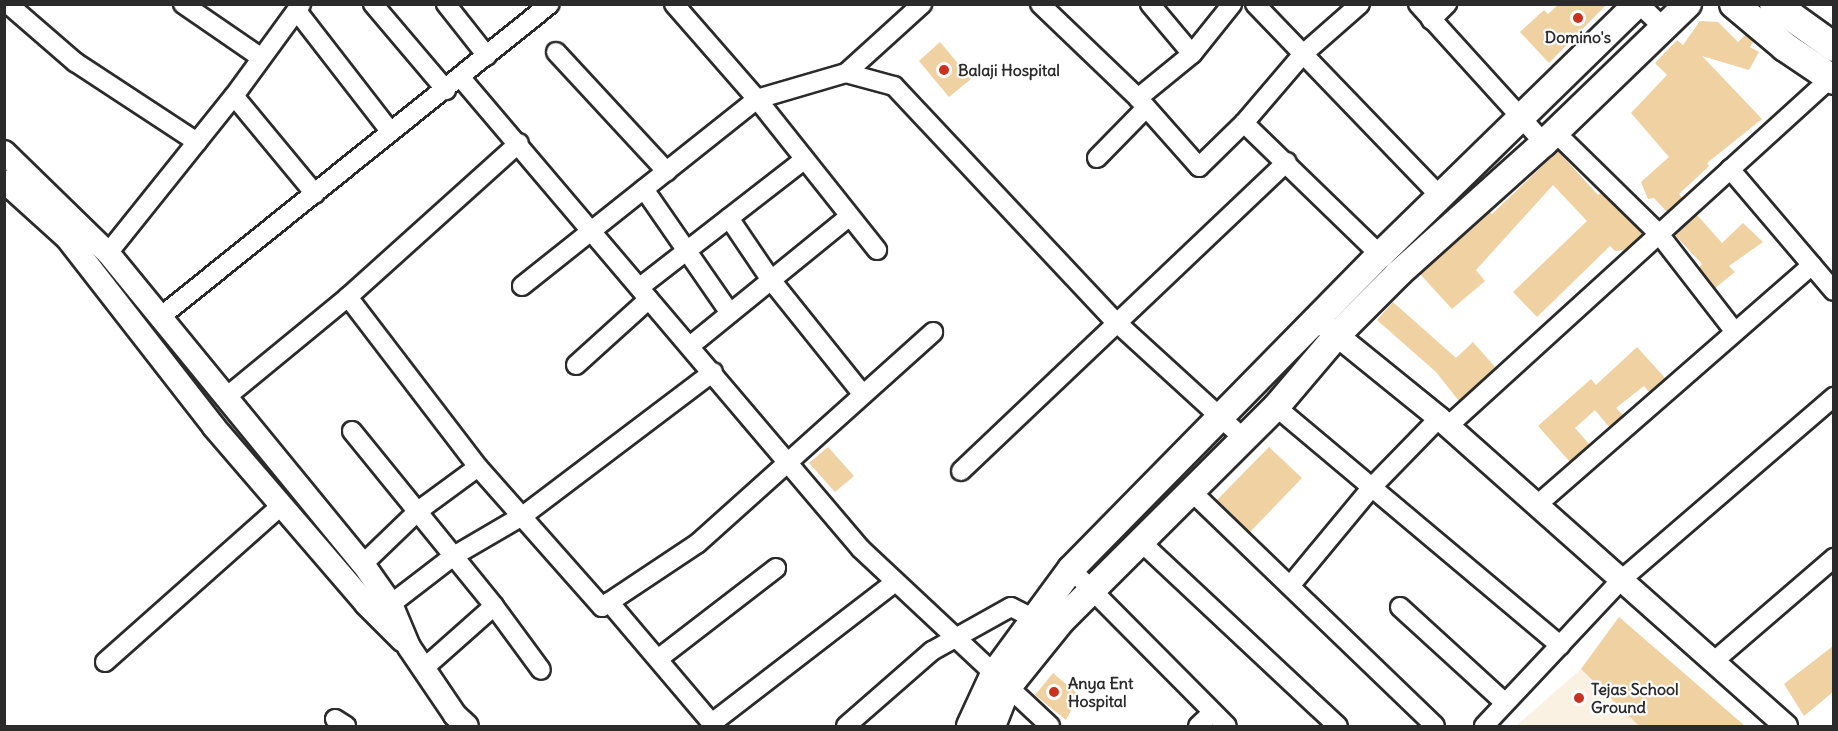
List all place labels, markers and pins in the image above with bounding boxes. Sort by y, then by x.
marker: Domino's [1571,11,1585,25]
place label: Domino's [1545,27,1611,47]
place label: Balaji Hospital [958,60,1060,80]
marker: Balaji Hospital [935,61,953,79]
place label: Anya Ent Hospital [1068,673,1133,711]
place label: Tejas School Ground [1591,679,1679,717]
marker: Anya Ent Hospital [1045,683,1063,701]
marker: Tejas School Ground [1572,691,1586,705]

